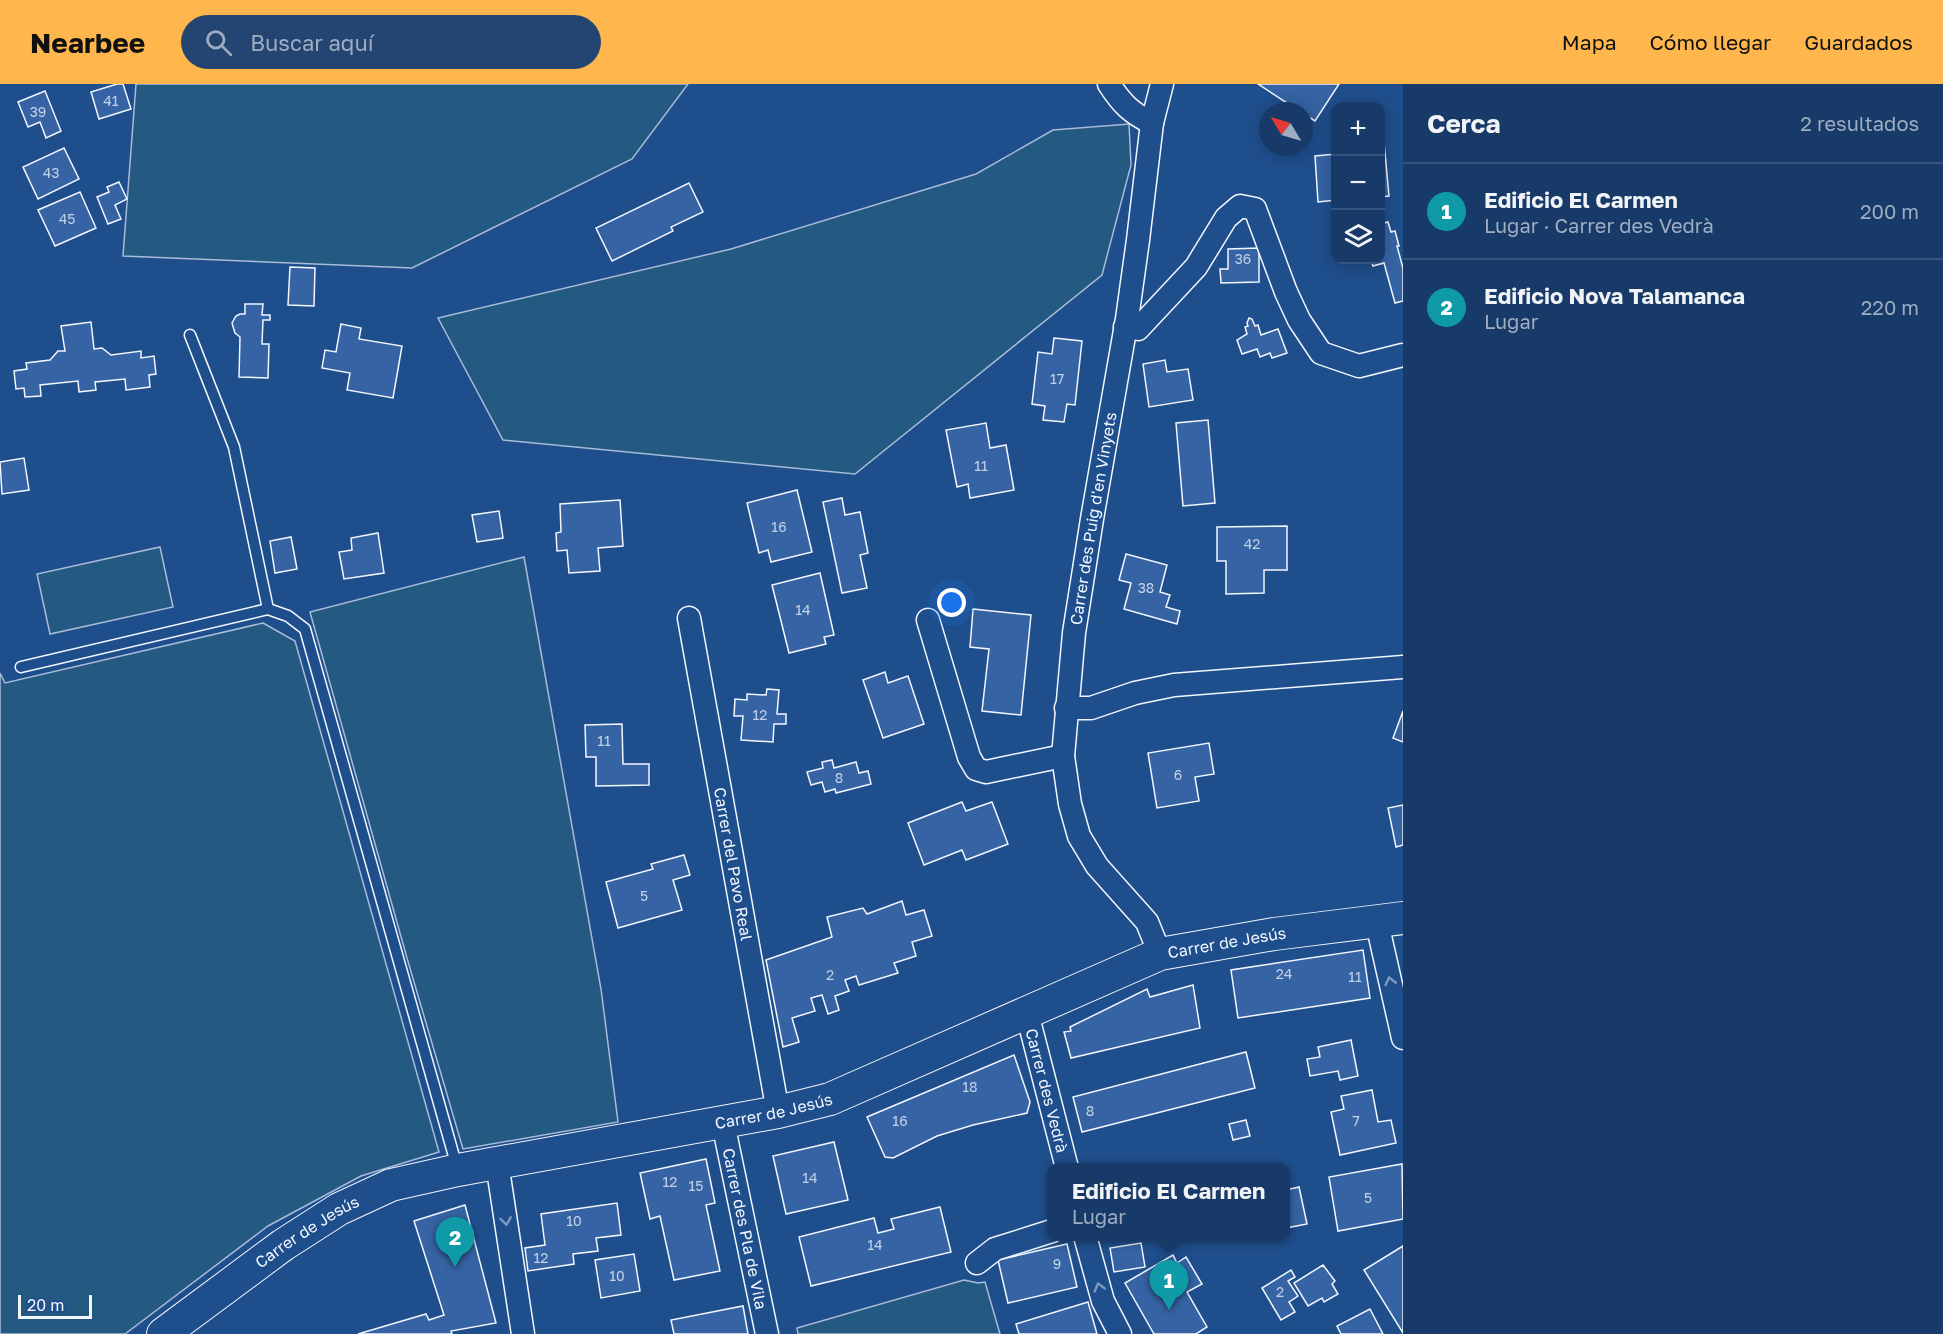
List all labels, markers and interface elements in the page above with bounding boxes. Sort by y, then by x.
search box [181,15,601,69]
text: Nearbee [30,26,145,59]
icon: search [202,26,235,59]
text: Buscar aquí [250,29,374,56]
text: Mapa [1562,29,1617,55]
text: Cómo llegar [1650,29,1771,55]
text: Guardados [1804,29,1913,55]
house number: 41 [103,92,119,109]
north arrow [1259,102,1313,156]
map controls [1331,102,1385,264]
button: + [1331,102,1385,156]
house number: 39 [30,103,46,120]
text: Cerca [1427,108,1501,139]
text: 2 resultados [1800,111,1919,135]
button: − [1331,156,1385,210]
house number: 43 [43,164,59,181]
text: Edificio El Carmen [1484,186,1678,213]
text: 1 [1441,199,1452,223]
text: 200 m [1860,199,1919,223]
house number: 45 [59,210,75,227]
button: layers [1331,210,1385,264]
text: Lugar · Carrer des Vedrà [1484,213,1714,237]
house number: 36 [1235,250,1251,267]
text: Edificio Nova Talamanca [1484,282,1745,309]
text: 2 [1440,295,1453,319]
text: 220 m [1861,295,1919,319]
text: Lugar [1484,309,1539,333]
house number: 17 [1050,370,1064,387]
street label: Carrer des Puig d'en Vinyets [1065,410,1121,626]
house number: 11 [974,457,988,474]
house number: 16 [771,518,787,535]
house number: 42 [1244,535,1260,552]
house number: 38 [1138,579,1154,596]
your location [937,588,966,617]
house number: 14 [795,601,811,618]
house number: 12 [753,706,767,723]
house number: 11 [597,732,611,749]
house number: 6 [1174,766,1182,783]
house number: 8 [835,769,843,786]
street label: Carrer del Pavo Real [710,786,757,942]
house number: 5 [640,887,648,904]
street label: Carrer de Jesús [1166,923,1287,962]
house number: 24 [1276,965,1292,982]
house number: 2 [826,966,834,983]
house number: 11 [1348,968,1362,985]
one-way arrow [1385,977,1398,987]
street label: Carrer des Vedrà [1021,1026,1073,1155]
house number: 18 [962,1078,978,1095]
street label: Carrer de Jesús [713,1089,835,1133]
house number: 8 [1086,1102,1094,1119]
house number: 16 [892,1112,908,1129]
house number: 7 [1352,1112,1360,1129]
street label: Carrer des Pla de Vila [718,1146,772,1311]
popup [1047,1163,1290,1241]
house number: 14 [802,1169,818,1186]
house number: 12 [663,1173,677,1190]
house number: 15 [689,1177,703,1194]
text: Edificio El Carmen [1072,1177,1265,1204]
house number: 5 [1364,1189,1372,1206]
street label: Carrer de Jesús [251,1191,362,1272]
text: Lugar [1072,1204,1126,1228]
house number: 10 [566,1212,582,1229]
one-way arrow [500,1217,512,1226]
pin: 2 [436,1218,474,1267]
house number: 14 [867,1236,883,1253]
house number: 12 [534,1249,548,1266]
house number: 9 [1053,1255,1061,1272]
pin: 1 [1150,1260,1188,1310]
house number: 10 [609,1267,625,1284]
one-way arrow [1094,1282,1106,1292]
house number: 2 [1276,1283,1284,1300]
scale bar [18,1292,92,1320]
text: 20 m [27,1295,64,1315]

